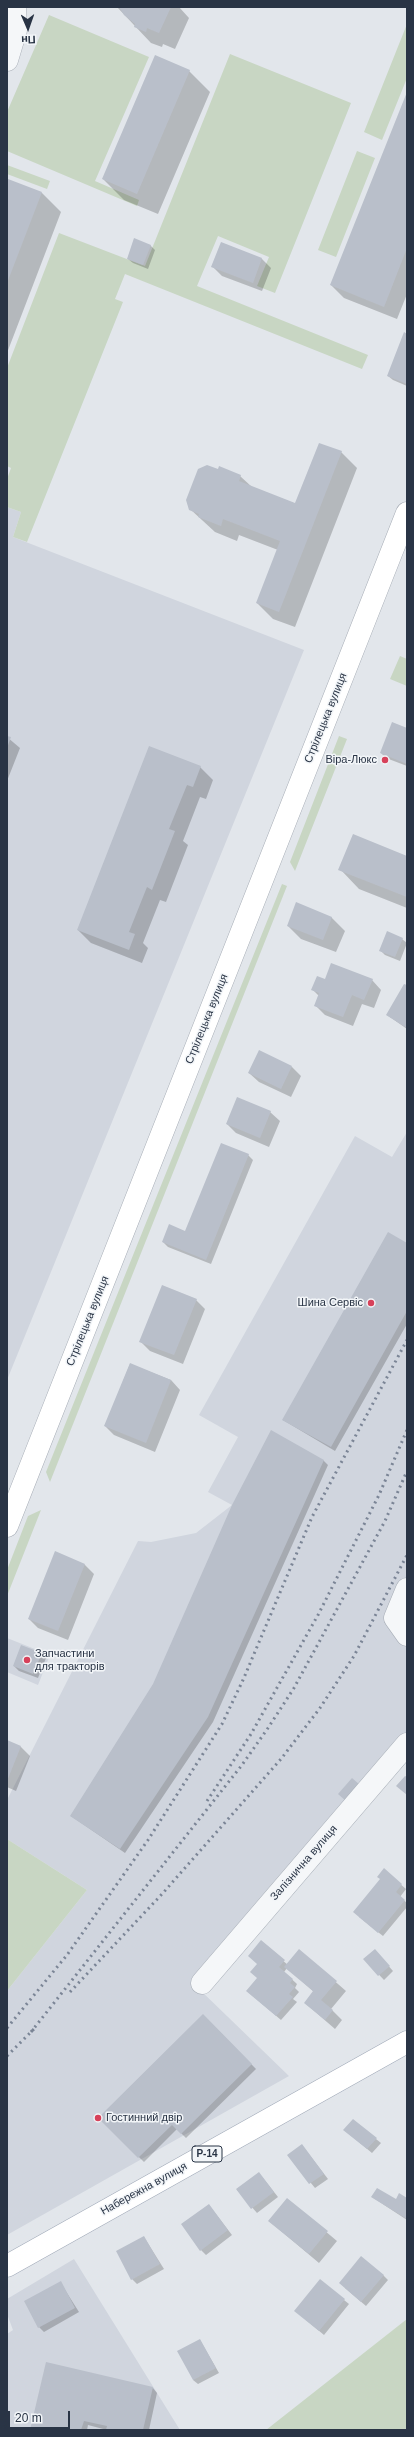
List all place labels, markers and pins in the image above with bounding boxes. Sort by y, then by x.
place label: Віра-Люкс [325,753,377,767]
marker: Віра-Люкс [380,755,390,765]
place label: Шина Сервіс [298,1296,363,1310]
marker: Шина Сервіс [366,1298,376,1308]
place label: Запчастини для тракторів [35,1647,104,1673]
marker: Запчастини для тракторів [22,1655,32,1665]
place label: Гостинний двір [106,2111,182,2125]
marker: Гостинний двір [93,2113,103,2123]

